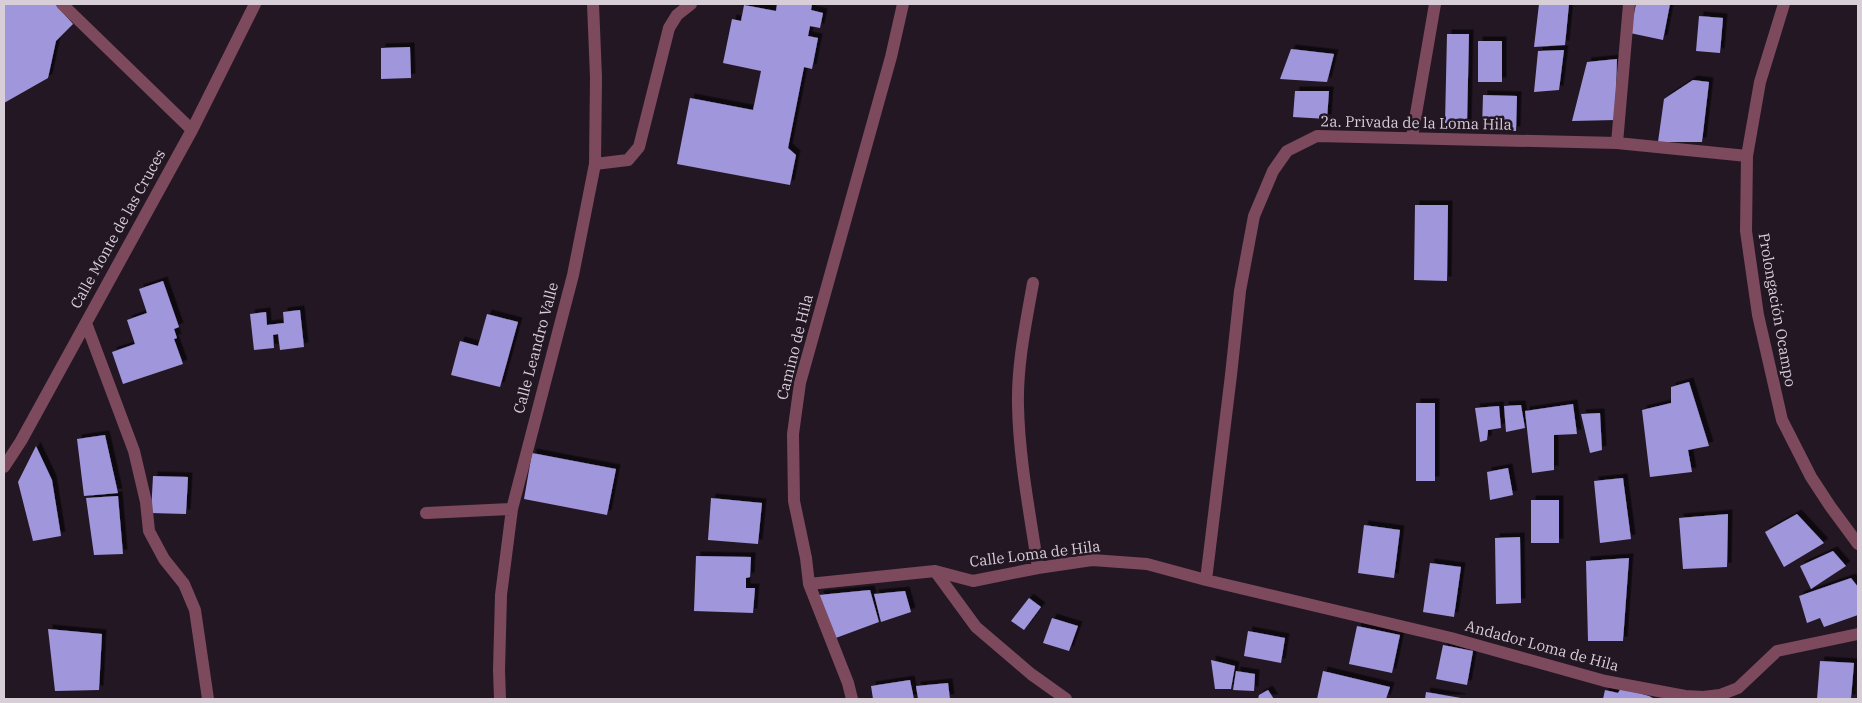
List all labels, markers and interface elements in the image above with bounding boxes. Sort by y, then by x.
street label: 2a. Privada de la Loma Hila [1320,111,1512,134]
street label: Calle Monte de las Cruces [66,146,169,312]
street label: Prolongación Ocampo [1755,231,1800,388]
street label: Calle Leandro Valle [509,280,562,416]
street label: Camino de Hila [772,292,817,402]
street label: Calle Loma de Hila [969,536,1101,571]
street label: Andador Loma de Hila [1463,616,1621,675]

